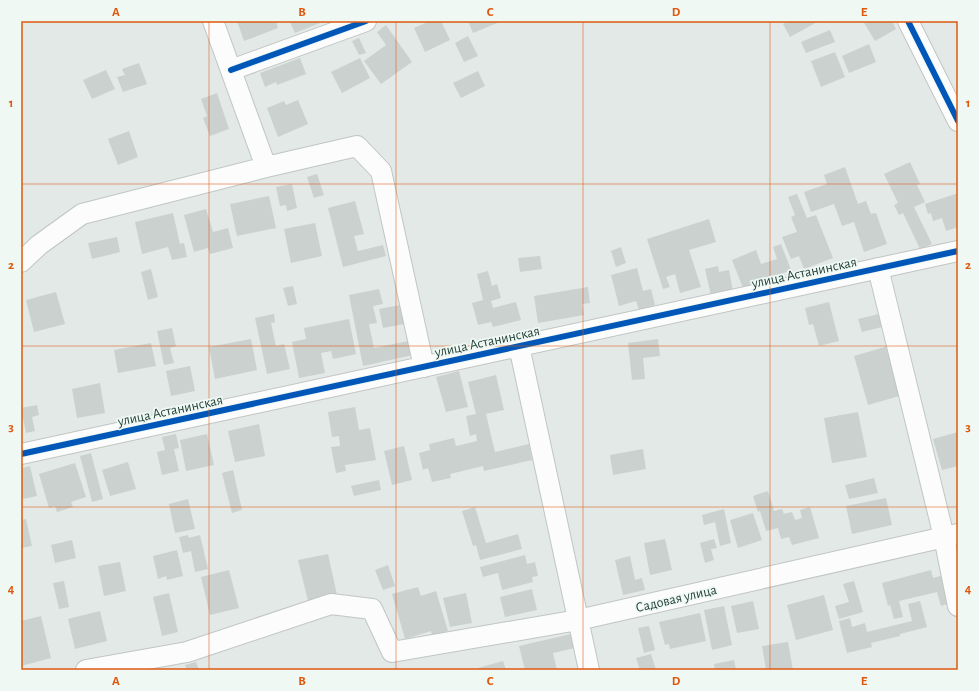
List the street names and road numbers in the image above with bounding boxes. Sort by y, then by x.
street label: улица Астанинская [749,255,858,291]
street label: улица Астанинская [432,324,541,360]
street label: улица Астанинская [115,393,224,429]
street label: Садовая улица [634,583,719,615]

